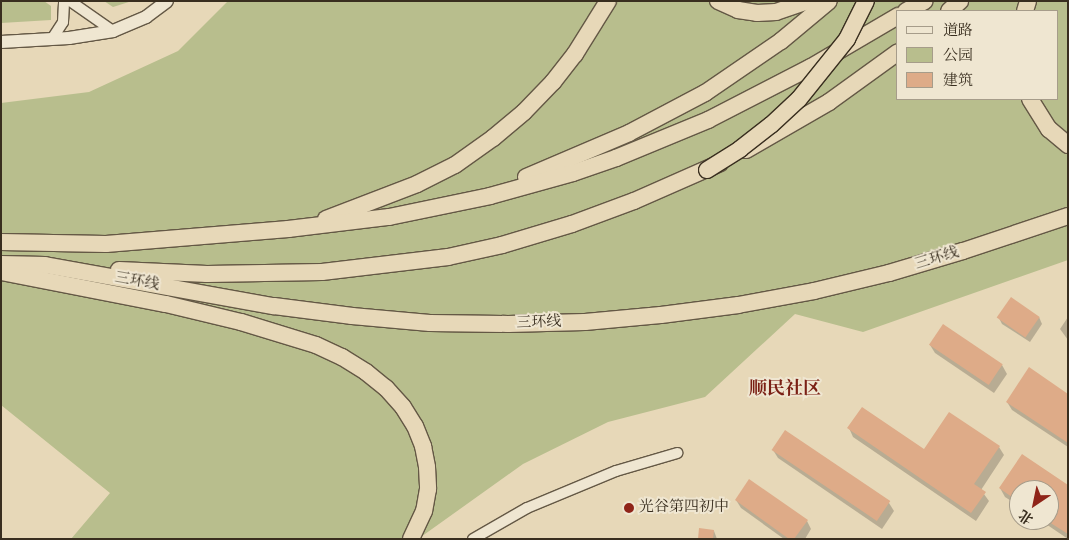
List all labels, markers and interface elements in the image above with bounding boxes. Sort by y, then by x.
legend [896,10,1059,100]
text: 道路 [943,24,973,39]
text: 公园 [943,49,973,64]
text: 建筑 [943,74,973,89]
street label: 三环线 [913,244,961,274]
street label: 三环线 [113,269,161,295]
street label: 三环线 [516,313,562,333]
district label: 顺民社区 [749,378,821,400]
north arrow [1009,480,1059,530]
place label: 光谷第四初中 [639,499,729,517]
marker: 光谷第四初中 [623,502,635,514]
text: 北 [1016,507,1036,526]

